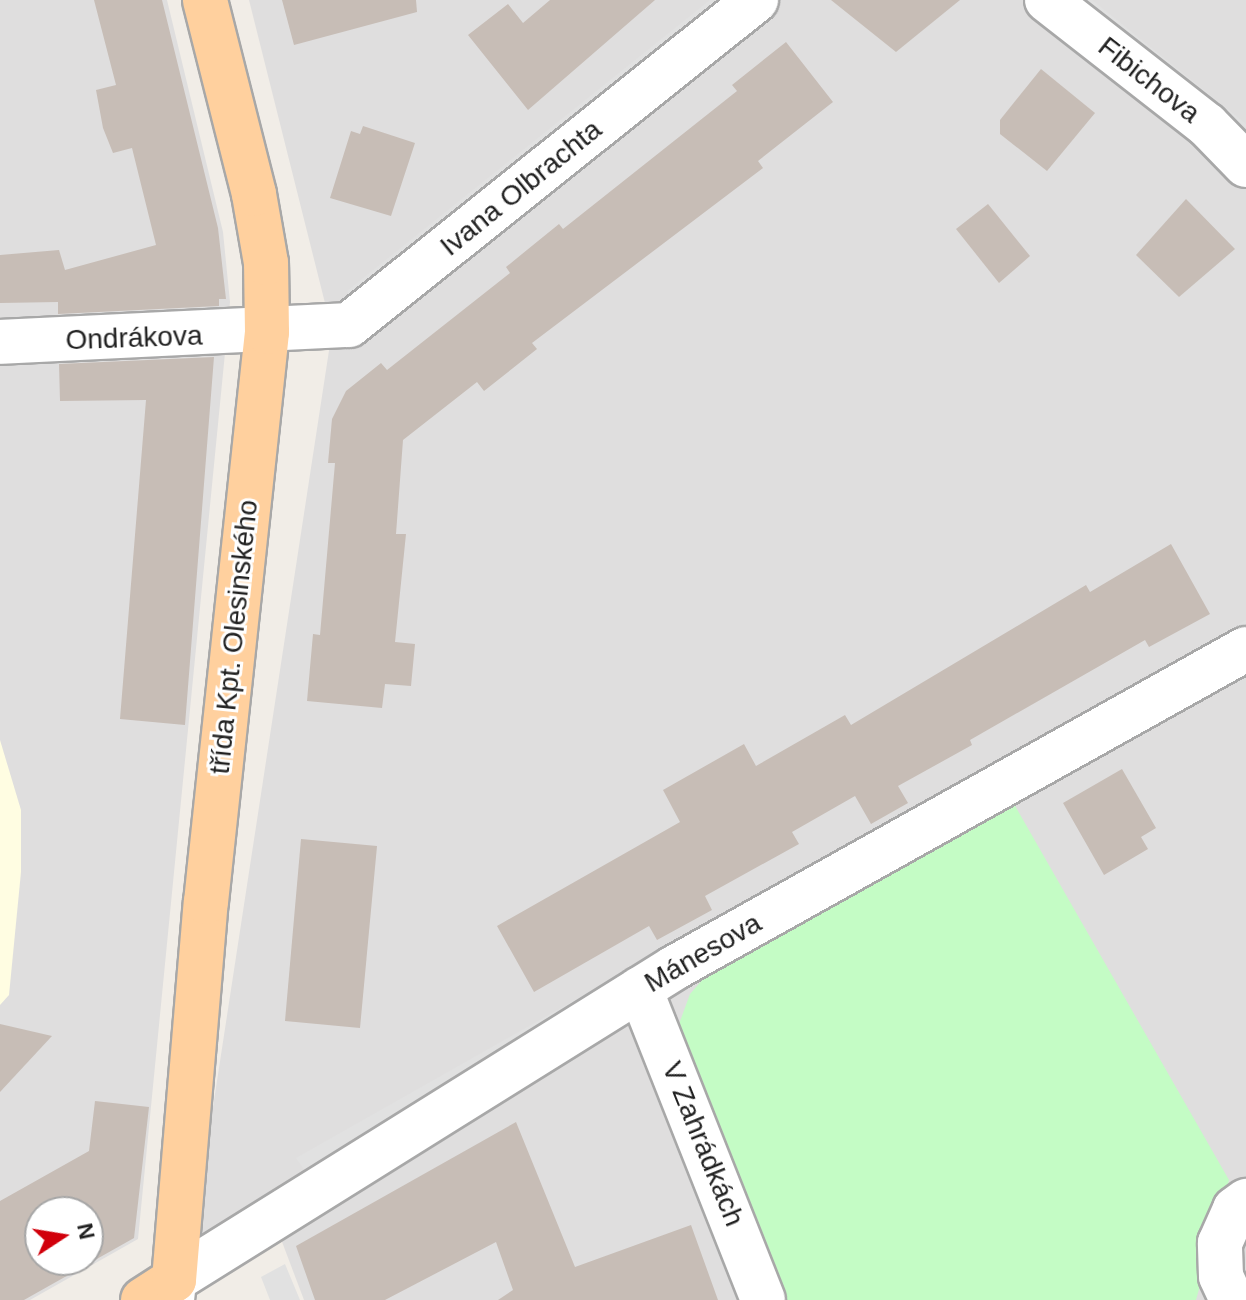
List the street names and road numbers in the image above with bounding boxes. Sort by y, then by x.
street label: Fibichova [1091,30,1207,130]
street label: Ivana Olbrachta [434,113,608,263]
street label: Ondrákova [65,319,203,357]
street label: třída Kpt. Olesinského [203,498,265,776]
street label: Mánesova [639,906,767,1000]
street label: V Zahrádkách [655,1057,751,1231]

